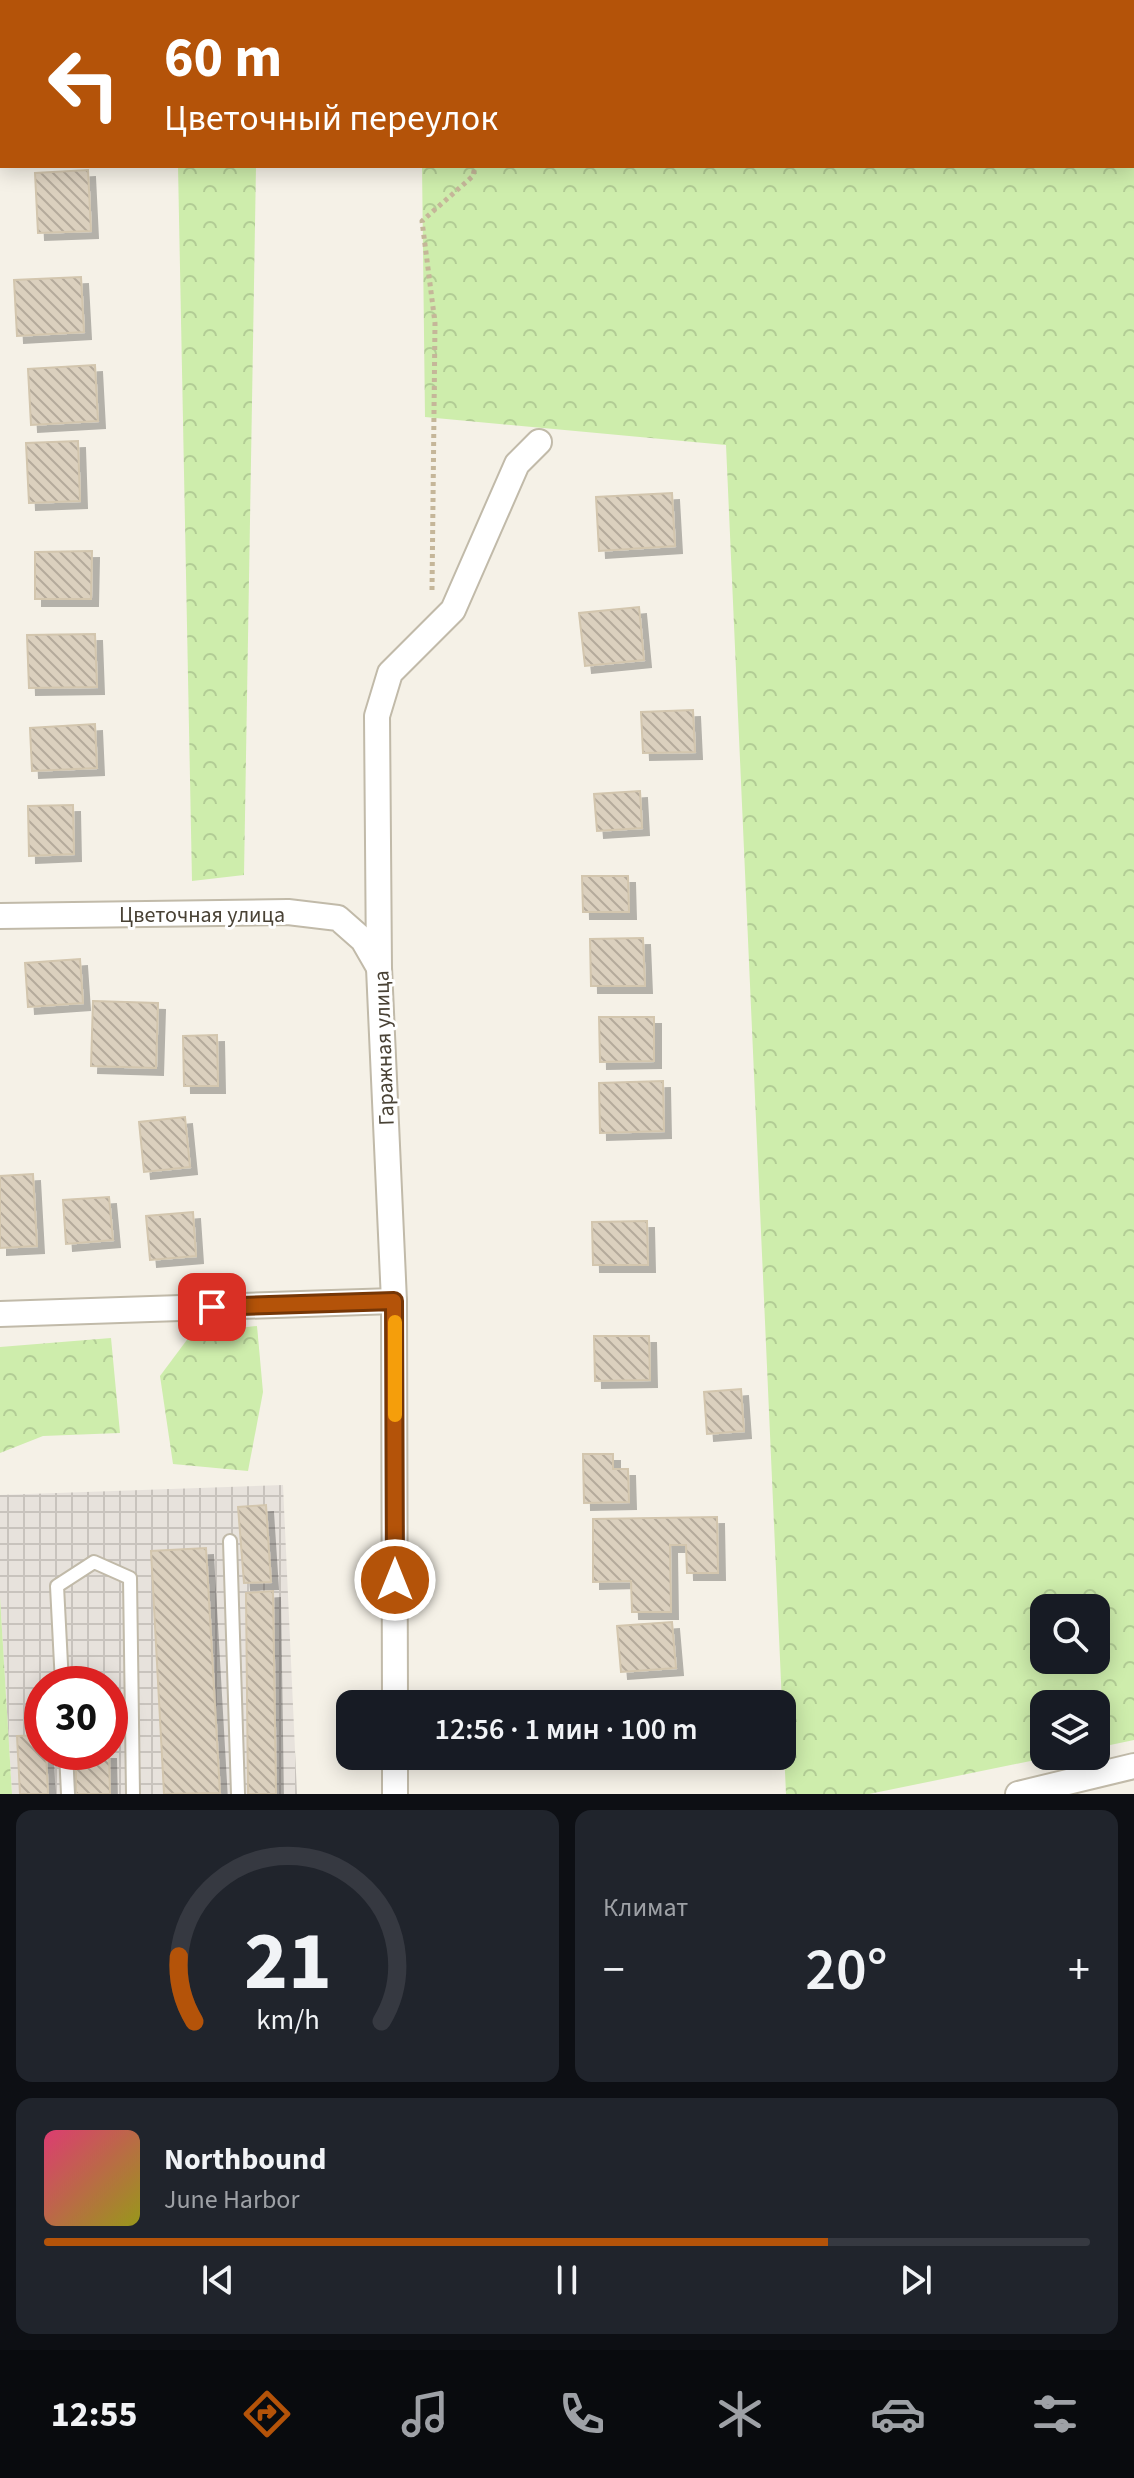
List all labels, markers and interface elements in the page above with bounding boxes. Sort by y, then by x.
text: 60 m [164,19,282,98]
icon: left [32,32,136,136]
text: Цветочный переулок [164,93,498,144]
street label: Цветочная улица [119,899,285,931]
street label: Гаражная улица [365,970,403,1126]
pin [178,1273,246,1341]
icon: arrive [190,1285,234,1329]
position arrow [353,1538,437,1622]
map controls [1030,1594,1110,1770]
button: search [1030,1594,1110,1674]
speed limit sign: 30 [24,1666,128,1770]
button: layers [1030,1690,1110,1770]
text: 12:56 · 1 мин · 100 m [435,1708,697,1751]
text: Климат [603,1889,688,1926]
text: 21 [244,1903,331,2021]
text: 20° [805,1928,888,2013]
text: − [603,1939,625,2002]
text: + [1068,1939,1090,2002]
text: km/h [256,2000,319,2040]
text: Northbound [164,2138,326,2181]
text: June Harbor [164,2181,300,2218]
icon: previous [196,2258,240,2302]
icon: pause [545,2258,589,2302]
icon: next [894,2258,938,2302]
icon: directions [239,2386,295,2442]
icon: music [397,2386,453,2442]
icon: phone [554,2386,610,2442]
icon: climate [712,2386,768,2442]
icon: car [870,2386,926,2442]
icon: filters [1027,2386,1083,2442]
text: 12:55 [51,2389,138,2440]

